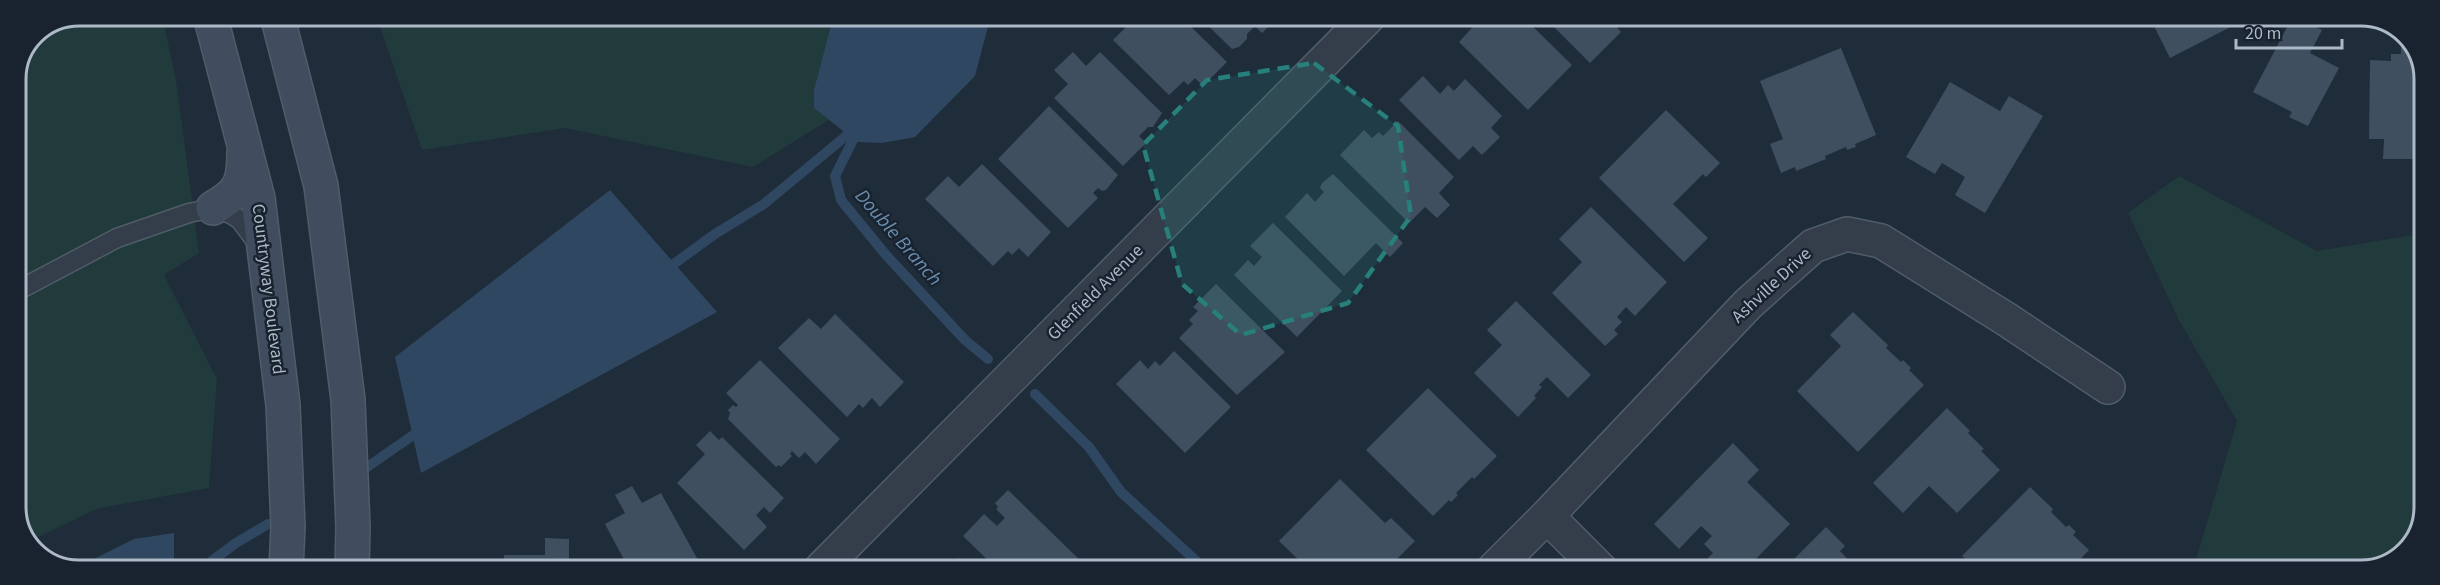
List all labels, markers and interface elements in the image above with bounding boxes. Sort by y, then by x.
scale bar [2236,12,2342,50]
text: 20 m [2245,21,2281,46]
water label: Double Branch [848,183,948,292]
street label: Countryway Boulevard [246,202,291,376]
street label: Glenfield Avenue [1042,239,1149,346]
street label: Ashville Drive [1726,242,1817,329]

